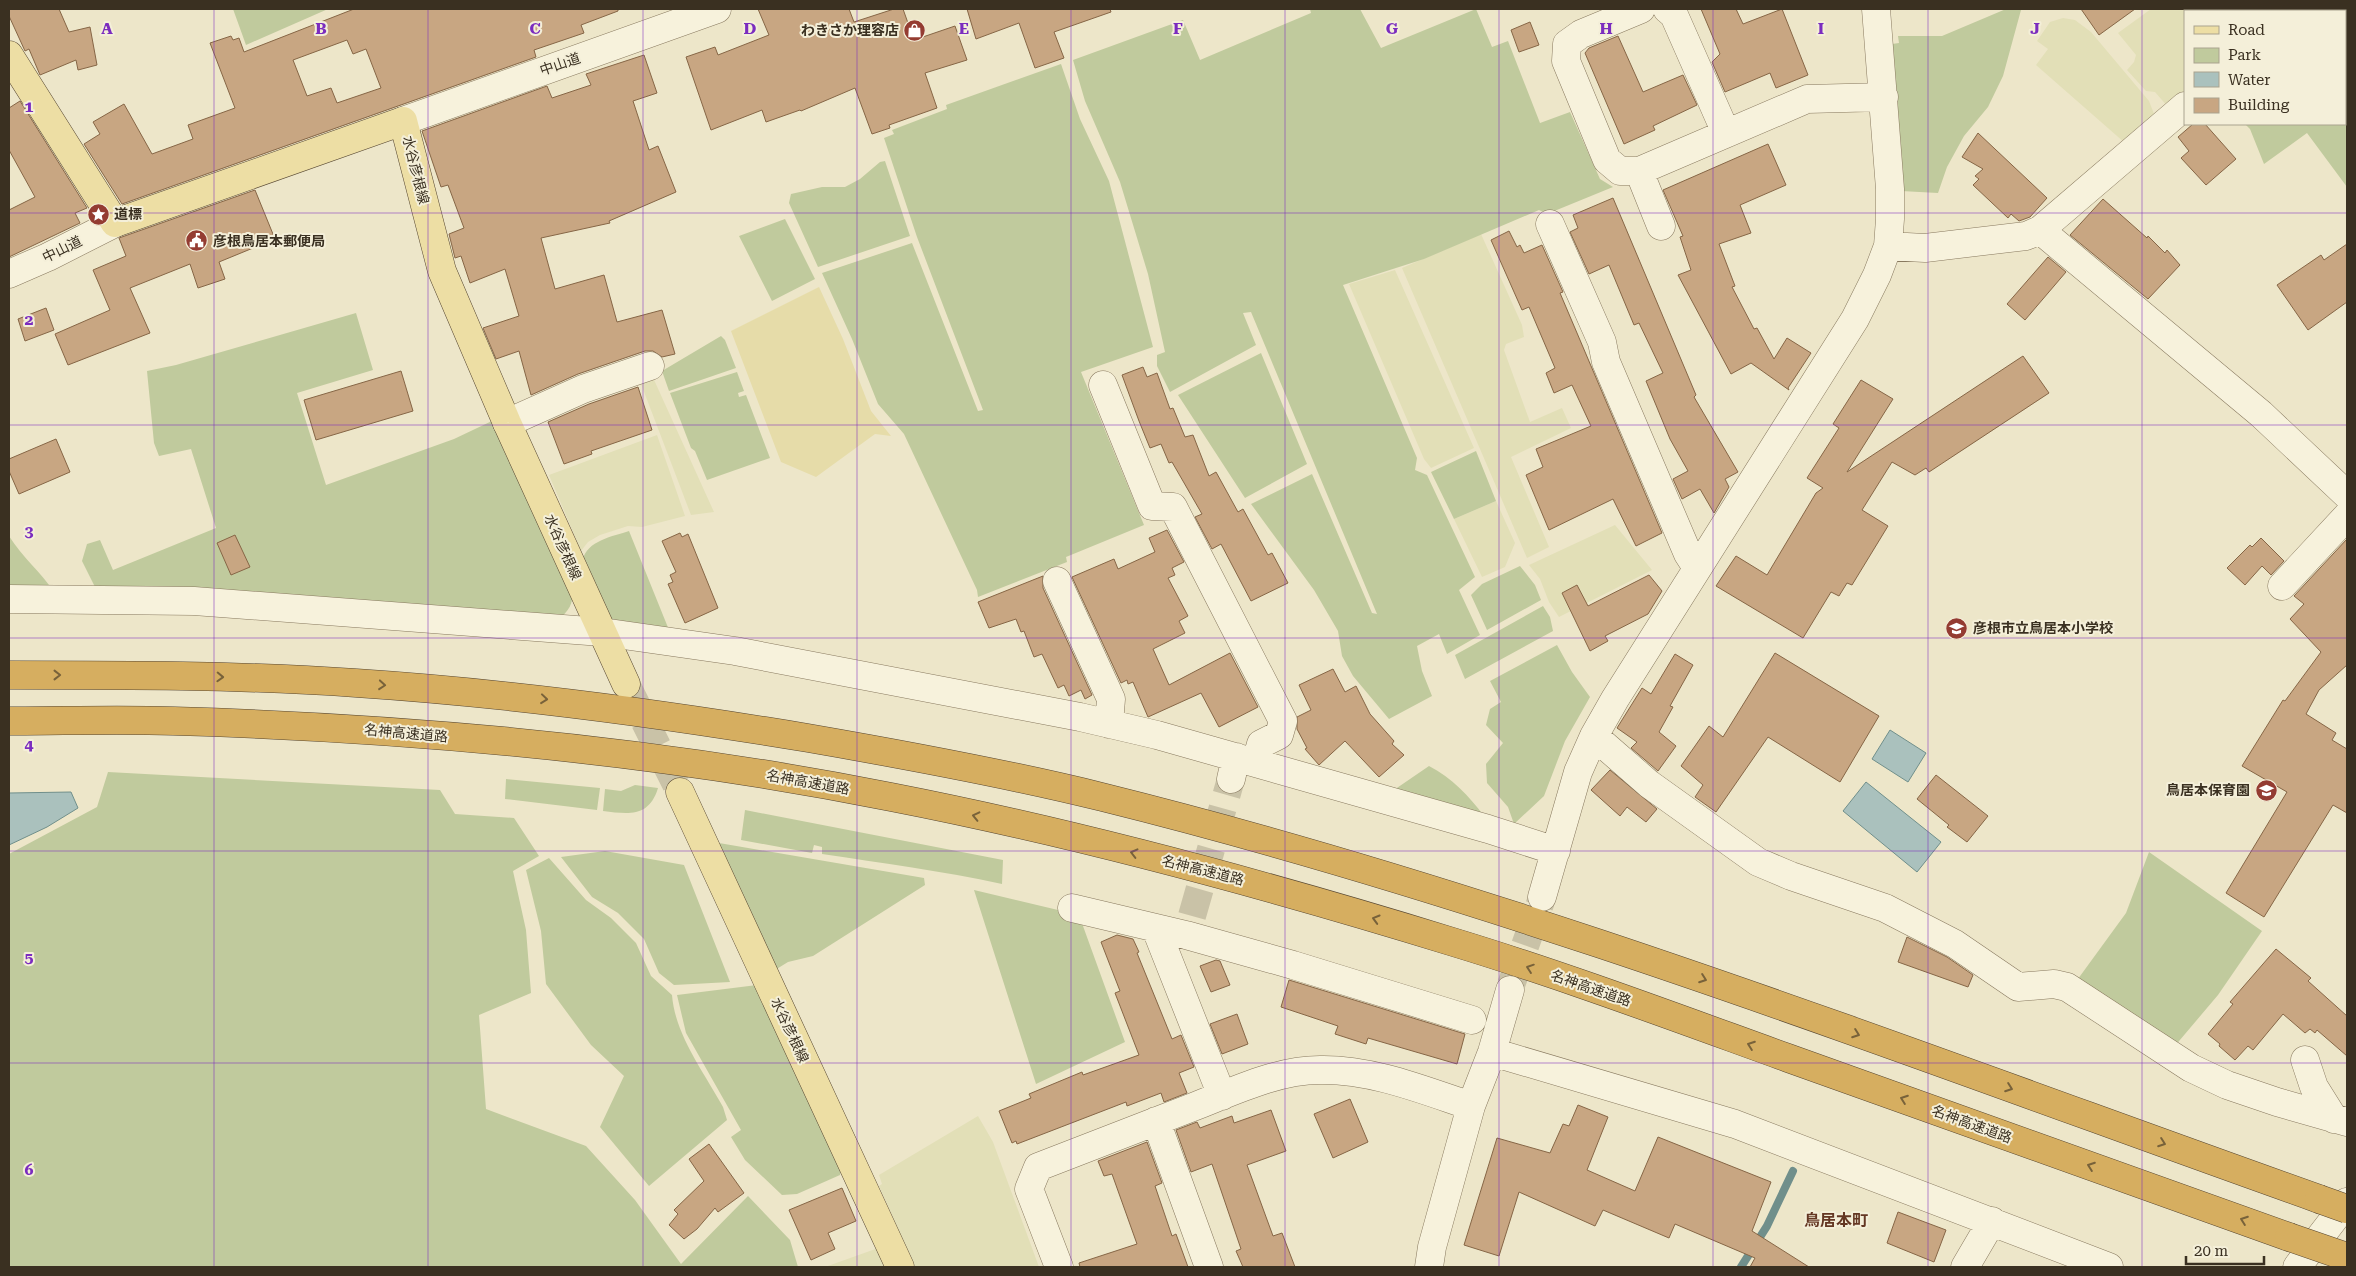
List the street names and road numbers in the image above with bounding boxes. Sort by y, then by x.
street label: 中山道 [538,50,582,78]
street label: 水谷彦根線 [400,134,432,206]
street label: 中山道 [40,233,84,265]
street label: 水谷彦根線 [541,512,585,582]
street label: 名神高速道路 [363,721,449,745]
street label: 名神高速道路 [765,767,851,797]
street label: 名神高速道路 [1160,852,1246,888]
street label: 名神高速道路 [1549,967,1633,1009]
street label: 水谷彦根線 [768,995,812,1065]
street label: 名神高速道路 [1930,1102,2014,1146]

